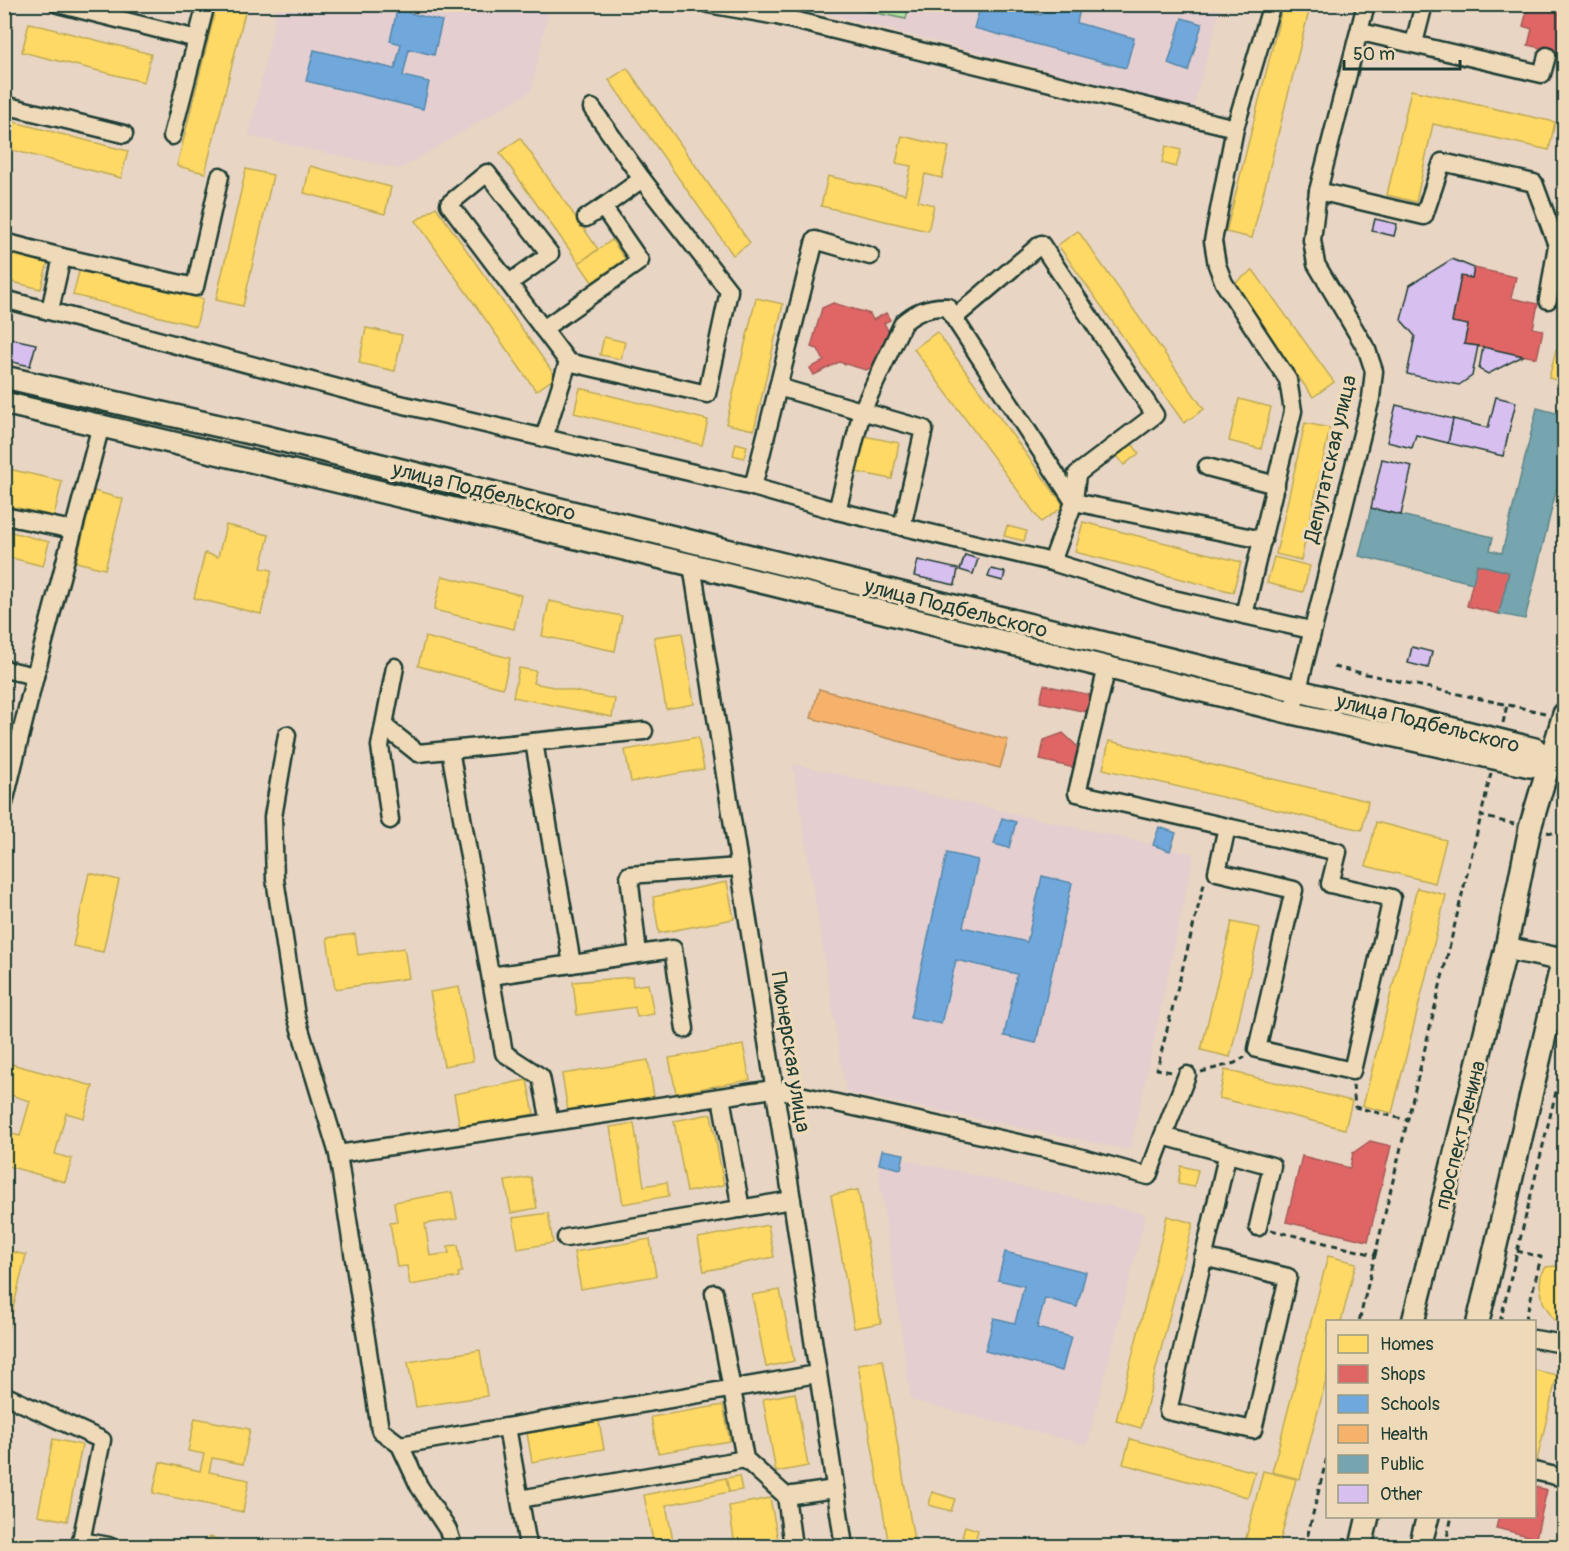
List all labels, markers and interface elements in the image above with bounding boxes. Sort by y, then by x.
scale bar [1344,33,1460,71]
text: 50 m [1353,43,1395,66]
street label: Депутатская улица [1298,373,1363,547]
street label: улица Подбельского [389,455,578,527]
street label: улица Подбельского [861,572,1050,644]
street label: улица Подбельского [1333,687,1522,759]
street label: Пионерская улица [765,970,817,1134]
street label: проспект Ленина [1429,1058,1492,1212]
legend [1326,1320,1536,1518]
text: Homes [1380,1333,1433,1356]
text: Shops [1380,1363,1425,1386]
text: Schools [1380,1393,1440,1416]
text: Health [1380,1423,1428,1446]
text: Public [1380,1453,1424,1476]
text: Other [1380,1483,1423,1506]

